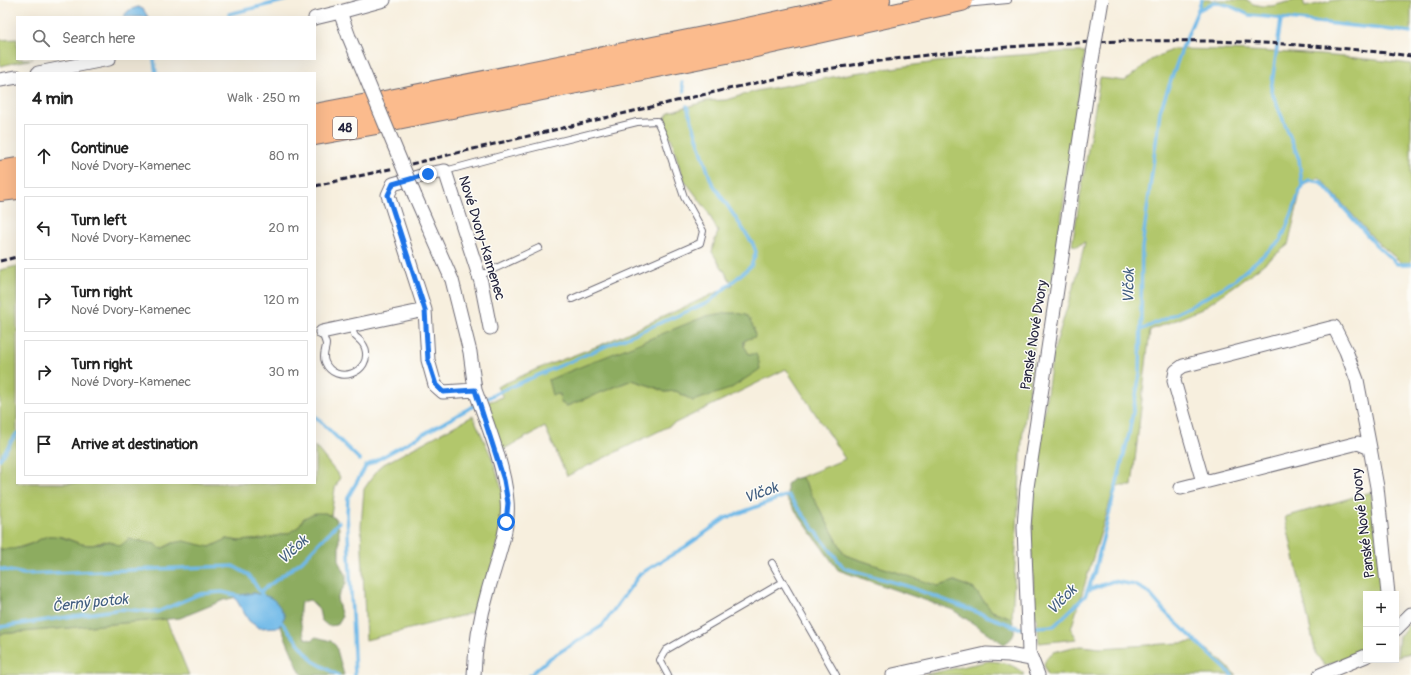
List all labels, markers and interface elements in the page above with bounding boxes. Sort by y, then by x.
search box [16,16,316,60]
icon: search [30,27,52,49]
text: Search here [62,29,135,48]
text: 4 min [32,88,73,109]
text: Walk · 250 m [227,90,300,106]
road number: 48 [333,117,357,139]
text: Continue [71,139,129,158]
icon: ahead [33,145,55,167]
text: 80 m [269,148,299,164]
text: Nové Dvory-Kamenec [71,158,191,174]
route end [419,165,437,183]
street label: Nové Dvory-Kamenec [455,174,509,302]
text: Turn left [71,211,127,230]
icon: left [33,217,55,239]
text: 20 m [268,220,299,236]
text: Nové Dvory-Kamenec [71,230,191,246]
water label: Vlčok [1119,267,1139,303]
street label: Panské Nové Dvory [1017,279,1051,391]
text: Turn right [71,283,132,302]
icon: right [33,289,55,311]
text: 120 m [263,292,299,308]
text: Nové Dvory-Kamenec [71,302,191,318]
text: Turn right [71,355,132,374]
icon: right [33,361,55,383]
text: 30 m [269,364,299,380]
text: Nové Dvory-Kamenec [71,374,191,390]
icon: arrive [33,433,55,455]
text: Arrive at destination [71,435,198,454]
street label: Panské Nové Dvory [1348,467,1378,579]
water label: Vlčok [741,478,782,508]
route start [497,513,515,531]
water label: Vlčok [274,530,314,569]
water label: Vlčok [1043,580,1082,619]
water label: Černý potok [51,589,130,616]
map controls [1363,591,1399,663]
button: + [1363,591,1399,627]
button: − [1363,627,1399,663]

